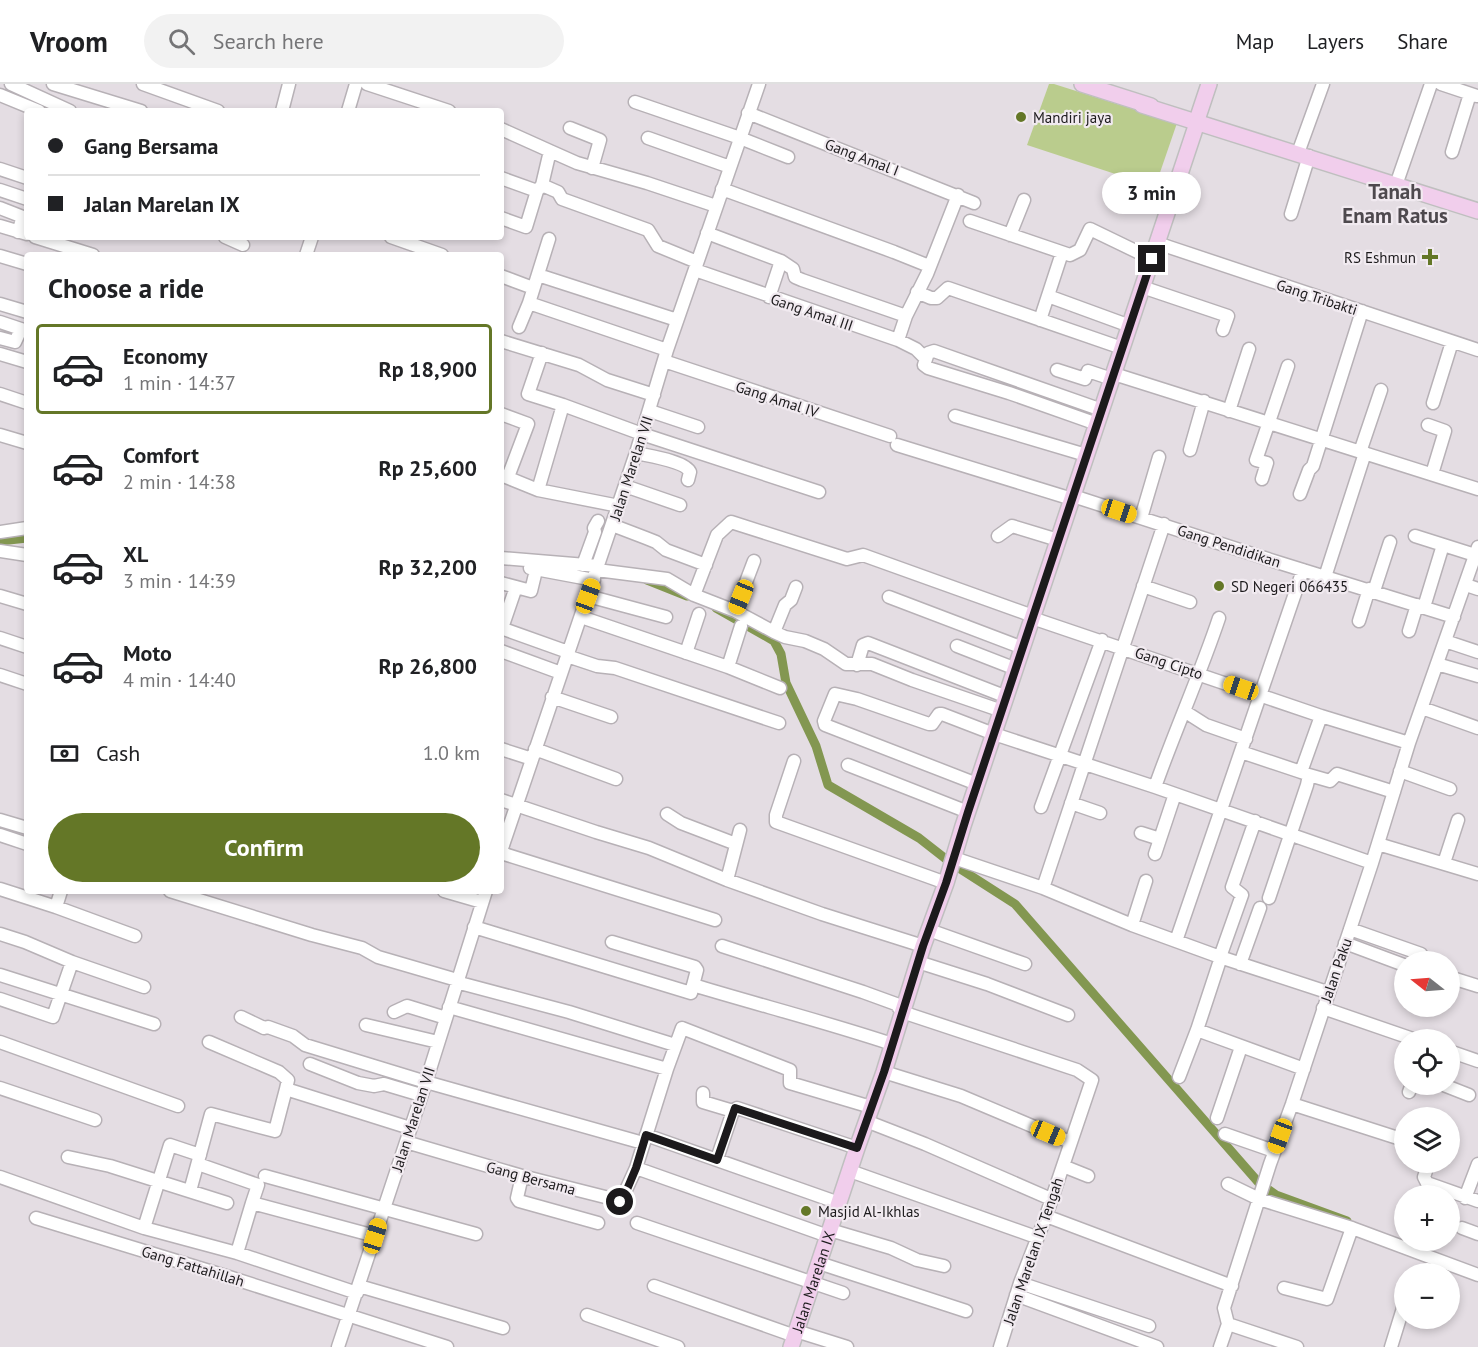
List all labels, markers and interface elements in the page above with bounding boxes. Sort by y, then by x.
search box [144,14,564,68]
text: Vroom [30,23,108,60]
icon: search [165,25,198,58]
text: Search here [213,27,324,55]
text: Map [1236,28,1274,55]
text: Layers [1307,28,1364,55]
text: Share [1397,28,1448,55]
place label: Mandiri jaya [1033,108,1112,127]
marker: Mandiri jaya [1014,110,1028,124]
text: Gang Bersama [84,132,218,160]
street label: Gang Amal I [822,134,902,180]
callout: 3 min [1102,172,1202,214]
district label: Tanah Enam Ratus [1342,178,1448,229]
text: 3 min [1127,180,1176,206]
text: Jalan Marelan IX [84,190,240,218]
route end [1138,245,1165,272]
place label: RS Eshmun [1344,248,1416,267]
marker: RS Eshmun [1421,248,1439,266]
text: Choose a ride [48,271,204,305]
street label: Gang Tribakti [1274,275,1360,319]
street label: Gang Amal III [768,289,856,335]
icon: car [51,342,105,396]
text: Economy [123,342,207,370]
text: Rp 18,900 [378,355,477,383]
text: 1 min · 14:37 [123,370,236,396]
street label: Gang Amal IV [733,377,821,421]
street label: Jalan Marelan VII [605,413,657,524]
icon: car [51,441,105,495]
text: Comfort [123,441,199,469]
text: Rp 25,600 [378,454,477,482]
text: 2 min · 14:38 [123,469,236,495]
car [1099,497,1139,525]
street label: Gang Pendidikan [1175,520,1283,572]
icon: car [51,540,105,594]
text: XL [123,540,148,568]
text: Rp 32,200 [378,553,477,581]
text: 3 min · 14:39 [123,568,236,594]
car [573,576,603,616]
car [726,577,756,617]
place label: SD Negeri 066435 [1231,577,1348,596]
marker: SD Negeri 066435 [1212,579,1226,593]
icon: car [51,639,105,693]
text: Moto [123,639,172,667]
street label: Gang Cipto [1133,643,1205,683]
text: Rp 26,800 [378,652,477,680]
text: 4 min · 14:40 [123,667,236,693]
car [1221,674,1261,702]
icon: cash [48,737,81,770]
text: Cash [96,739,140,767]
text: 1.0 km [423,740,480,766]
button: Confirm [48,813,480,882]
street label: Jalan Paku [1316,936,1356,1005]
north arrow [1394,951,1460,1017]
map controls [1394,951,1460,1329]
button: locate [1394,1029,1460,1095]
street label: Jalan Marelan VII [387,1064,439,1175]
button: layers [1394,1107,1460,1173]
car [1265,1116,1295,1156]
car [1028,1118,1068,1148]
street label: Gang Bersama [484,1157,578,1199]
street label: Jalan Marelan IX Tengah [999,1175,1067,1328]
button: + [1394,1185,1460,1251]
route start [606,1188,633,1215]
place label: Masjid Al-Ikhlas [818,1202,920,1221]
marker: Masjid Al-Ikhlas [799,1204,813,1218]
car [361,1216,389,1256]
street label: Jalan Marelan IX [787,1228,838,1336]
street label: Gang Fattahillah [139,1241,247,1291]
button: − [1394,1263,1460,1329]

